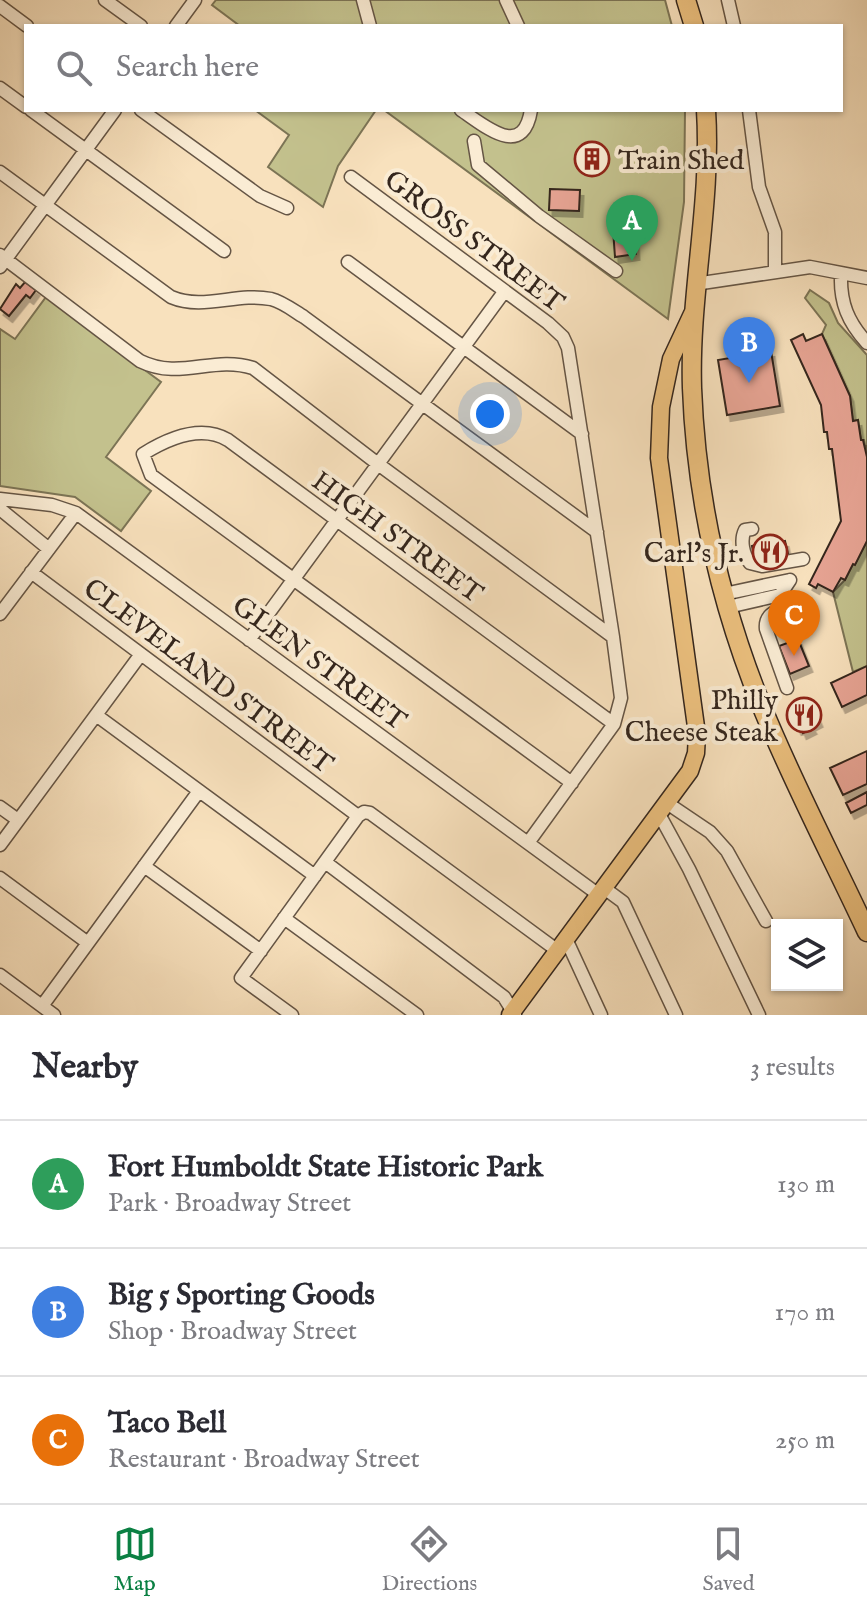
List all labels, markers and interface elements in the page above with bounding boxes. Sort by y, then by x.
search box [24,24,843,112]
icon: search [52,46,96,90]
text: Search here [116,49,259,87]
building icon: Train Shed [573,140,611,178]
place label: Train Shed [618,144,744,179]
street label: GROSS STREET [377,163,571,321]
pin: A [606,195,658,261]
pin: B [723,317,775,383]
your location [470,394,510,434]
street label: HIGH STREET [304,464,489,612]
restaurant icon: Carl's Jr. [751,533,789,571]
place label: Carl's Jr. [644,537,744,572]
street label: CLEVELAND STREET [76,572,340,783]
street label: GLEN STREET [225,589,413,739]
pin: C [768,590,820,656]
place label: Philly Cheese Steak [625,684,779,751]
restaurant icon: Philly Cheese Steak [785,696,823,734]
map controls [771,919,843,991]
button: layers [771,919,843,991]
text: Nearby [32,1046,138,1089]
text: 3 results [750,1051,835,1084]
text: Fort Humboldt State Historic Park [108,1149,543,1187]
text: A [49,1168,67,1201]
text: 130 m [777,1168,835,1201]
text: Park · Broadway Street [108,1187,351,1220]
text: Big 5 Sporting Goods [108,1277,375,1315]
text: B [49,1296,67,1329]
text: 170 m [775,1296,835,1329]
text: Shop · Broadway Street [108,1315,357,1348]
text: Taco Bell [108,1405,226,1443]
text: C [49,1424,67,1457]
text: 250 m [775,1424,835,1457]
text: Restaurant · Broadway Street [108,1443,420,1476]
tab: Map [113,1522,157,1598]
tab: Directions [382,1522,477,1598]
tab: Saved [702,1522,754,1598]

